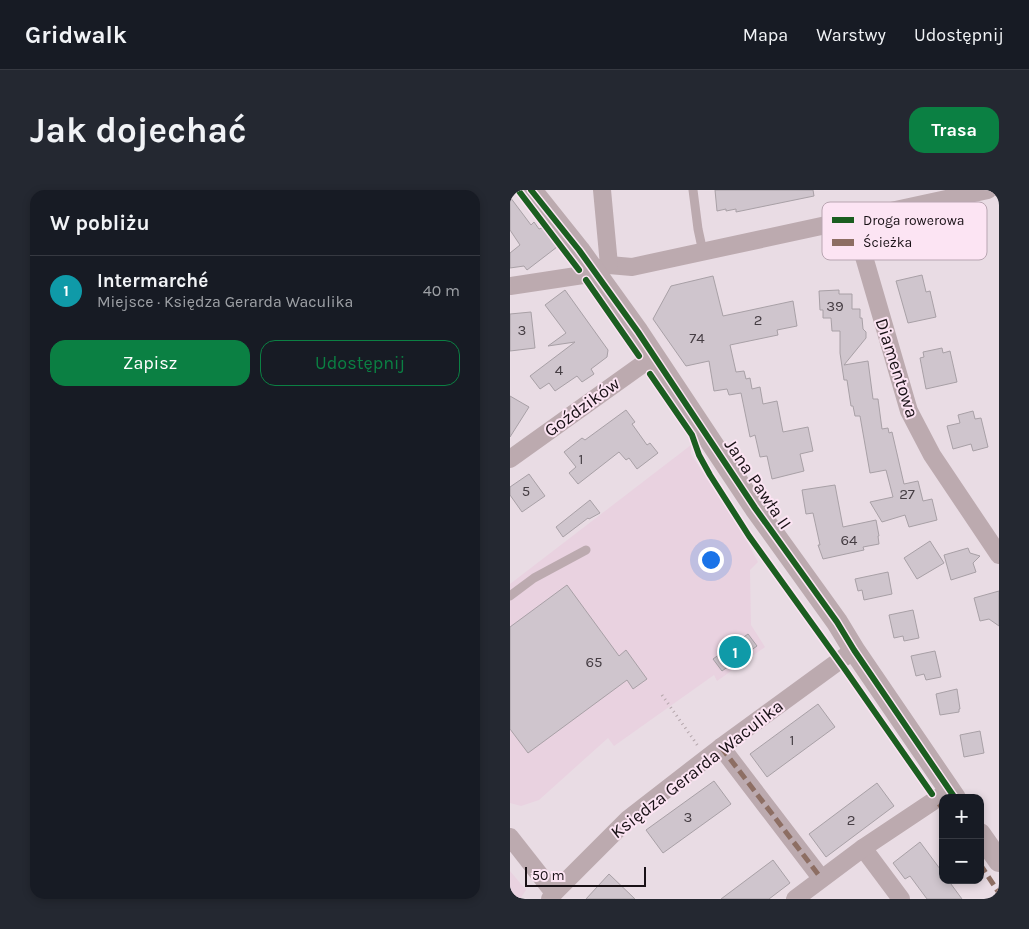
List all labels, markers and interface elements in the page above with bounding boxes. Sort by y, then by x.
text: Gridwalk [25,21,127,49]
text: Mapa [743,24,788,46]
text: Warstwy [816,24,886,46]
text: Udostępnij [914,24,1004,46]
button: Trasa [909,107,999,153]
text: Jak dojechać [30,110,246,151]
legend [822,202,987,260]
text: W pobliżu [50,211,150,235]
text: Droga rowerowa [863,212,965,229]
text: Ścieżka [863,234,912,251]
text: Intermarché [97,270,208,292]
text: 1 [63,281,69,300]
text: 40 m [423,281,460,300]
text: Miejsce · Księdza Gerarda Waculika [97,292,353,311]
house number: 39 [826,297,844,315]
house number: 2 [754,311,762,329]
street label: Diamentowa [871,315,923,421]
house number: 3 [518,321,526,339]
house number: 74 [689,329,705,347]
button: Zapisz [50,340,250,386]
button: Udostępnij [260,340,460,386]
house number: 4 [555,361,564,379]
street label: Goździków [540,372,624,442]
street label: Jana Pawła II [720,435,796,533]
house number: 1 [579,450,583,468]
house number: 5 [522,482,530,500]
house number: 27 [899,485,915,503]
house number: 64 [841,531,858,549]
your location [698,547,724,573]
pin: 1 [719,633,751,671]
house number: 65 [585,653,603,671]
street label: Księdza Gerarda Waculika [606,695,788,843]
house number: 1 [790,731,794,749]
map controls [939,794,984,884]
button: + [939,794,984,839]
house number: 3 [684,808,692,826]
house number: 2 [847,811,855,829]
button: − [939,839,984,884]
scale bar [525,864,646,887]
text: 50 m [532,867,565,884]

